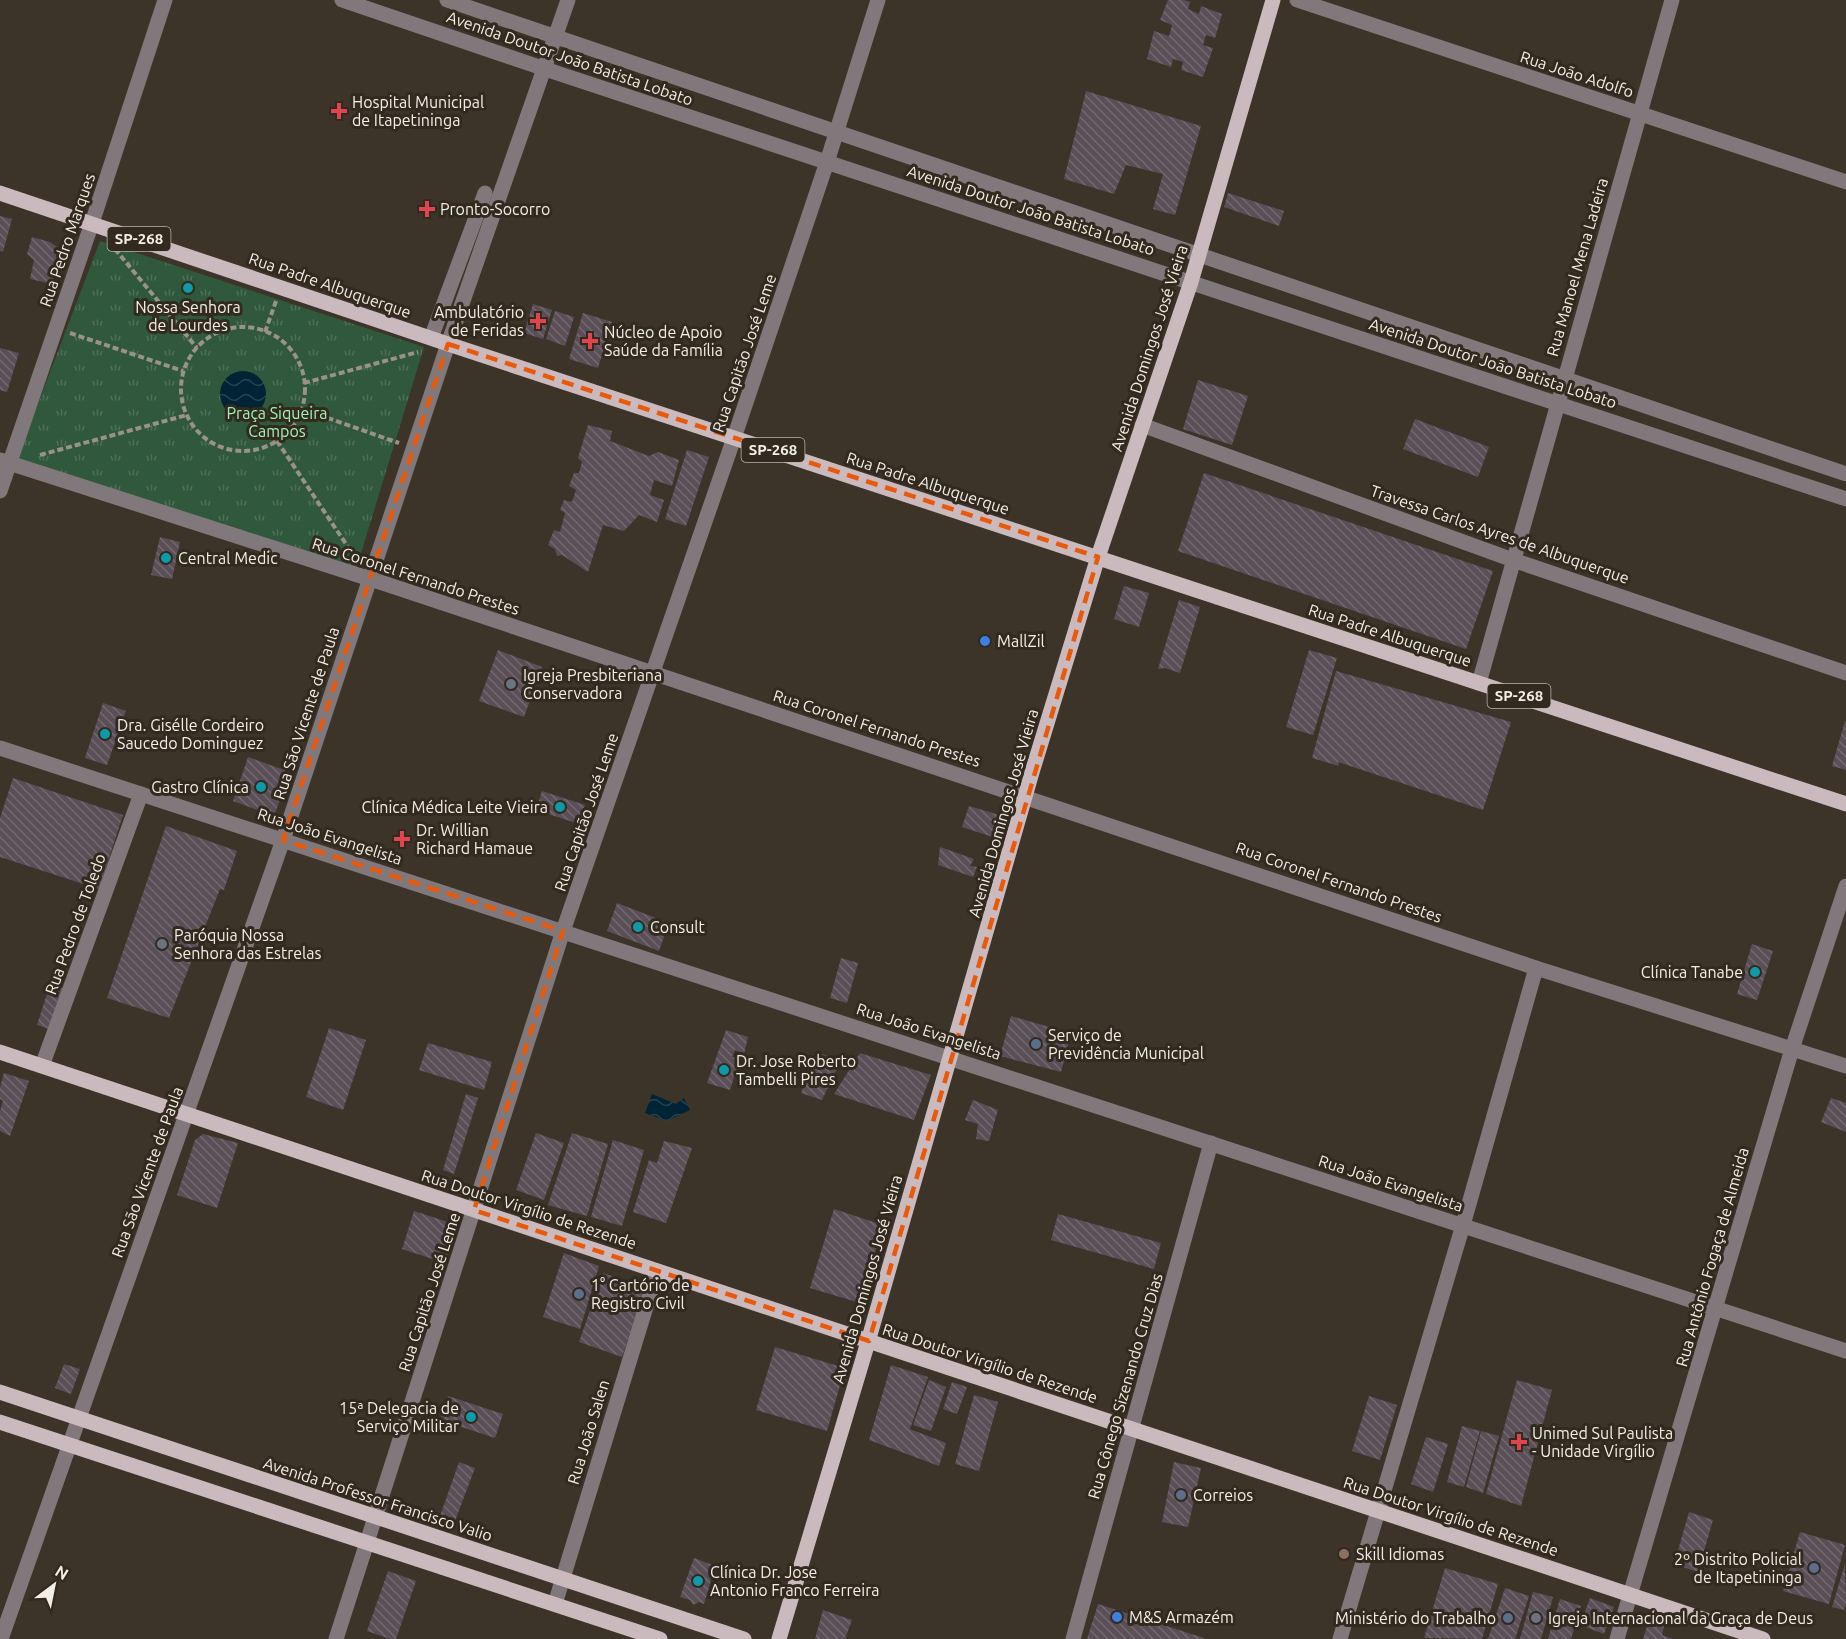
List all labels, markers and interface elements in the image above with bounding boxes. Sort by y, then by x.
street label: Avenida Doutor João Batista Lobato [445,7,695,109]
street label: Rua João Adolfo [1518,47,1636,101]
place label: Hospital Municipal de Itapetininga [352,93,484,129]
marker: Hospital Municipal de Itapetininga [330,102,348,120]
street label: Avenida Doutor João Batista Lobato [905,161,1157,259]
street label: Rua Pedro Marques [36,171,98,309]
street label: Rua Manoel Mena Ladeira [1543,176,1611,358]
marker: Pronto-Socorro [418,200,436,218]
place label: Pronto-Socorro [440,200,550,218]
road number: SP-268 [108,227,170,251]
street label: Avenida Domingos José Vieira [1107,243,1191,453]
street label: Rua Padre Albuquerque [247,249,413,321]
street label: Rua Capitão José Leme [708,272,780,434]
marker: Nossa Senhora de Lourdes [181,281,195,295]
place label: Nossa Senhora de Lourdes [135,298,241,334]
place label: Ambulatório de Feridas [434,303,524,339]
marker: Ambulatório de Feridas [529,312,547,330]
street label: Avenida Doutor João Batista Lobato [1367,314,1619,412]
place label: Núcleo de Apoio Saúde da Família [604,323,723,359]
marker: Núcleo de Apoio Saúde da Família [581,332,599,350]
park label: Praça Siqueira Campos [227,404,327,440]
road number: SP-268 [742,438,804,462]
street label: Rua Padre Albuquerque [844,448,1012,518]
street label: Travessa Carlos Ayres de Albuquerque [1368,481,1632,587]
street label: Rua Coronel Fernando Prestes [310,534,522,618]
place label: Central Medic [178,549,278,567]
marker: Central Medic [159,551,173,565]
street label: Rua Padre Albuquerque [1306,600,1474,670]
street label: Rua São Vicente de Paula [270,624,342,802]
place label: MallZil [997,632,1045,650]
marker: MallZil [978,634,992,648]
place label: Igreja Presbiteriana Conservadora [523,666,662,702]
marker: Igreja Presbiteriana Conservadora [504,677,518,691]
road number: SP-268 [1488,684,1550,708]
street label: Rua Coronel Fernando Prestes [771,686,983,770]
street label: Avenida Domingos José Vieira [965,707,1041,919]
place label: Dra. Gisélle Cordeiro Saucedo Dominguez [117,716,264,752]
marker: Dra. Gisélle Cordeiro Saucedo Dominguez [98,727,112,741]
street label: Rua Capitão José Leme [550,731,622,893]
place label: Gastro Clínica [151,778,249,796]
marker: Gastro Clínica [254,780,268,794]
place label: Clínica Médica Leite Vieira [361,798,548,816]
marker: Clínica Médica Leite Vieira [553,800,567,814]
street label: Rua João Evangelista [255,804,405,868]
place label: Dr. Willian Richard Hamaue [416,821,533,857]
marker: Dr. Willian Richard Hamaue [393,830,411,848]
street label: Rua Coronel Fernando Prestes [1233,838,1445,926]
street label: Rua Pedro de Toledo [41,851,109,997]
place label: Consult [650,918,706,936]
marker: Consult [631,920,645,934]
place label: Paróquia Nossa Senhora das Estrelas [174,926,322,962]
marker: Paróquia Nossa Senhora das Estrelas [155,937,169,951]
place label: Clínica Tanabe [1641,963,1743,981]
marker: Clínica Tanabe [1748,965,1762,979]
street label: Rua João Evangelista [854,999,1004,1063]
place label: Serviço de Previdência Municipal [1048,1026,1204,1062]
marker: Serviço de Previdência Municipal [1029,1037,1043,1051]
place label: Dr. Jose Roberto Tambelli Pires [736,1052,856,1088]
marker: Dr. Jose Roberto Tambelli Pires [717,1063,731,1077]
street label: Rua São Vicente de Paula [108,1084,186,1260]
street label: Rua Antônio Fogaça de Almeida [1672,1145,1752,1369]
street label: Rua João Evangelista [1316,1151,1466,1215]
street label: Rua Doutor Virgílio de Rezende [419,1166,639,1252]
street label: Avenida Domingos José Vieira [829,1173,905,1385]
street label: Rua Capitão José Leme [395,1210,463,1374]
street label: Rua Cônego Sizenando Cruz Dias [1084,1271,1166,1501]
place label: 1° Cartório de Registro Civil [591,1276,690,1312]
marker: 1° Cartório de Registro Civil [572,1287,586,1301]
street label: Rua Doutor Virgílio de Rezende [880,1320,1100,1406]
street label: Rua João Salen [564,1378,612,1486]
place label: 15ª Delegacia de Serviço Militar [339,1399,459,1435]
marker: 15ª Delegacia de Serviço Militar [464,1410,478,1424]
place label: Unimed Sul Paulista - Unidade Virgílio [1532,1424,1673,1460]
marker: Unimed Sul Paulista - Unidade Virgílio [1510,1433,1528,1451]
street label: Avenida Professor Francisco Valio [261,1453,495,1545]
street label: Rua Doutor Virgílio de Rezende [1341,1473,1561,1559]
place label: Correios [1193,1486,1253,1504]
marker: Correios [1174,1488,1188,1502]
place label: Skill Idiomas [1356,1545,1444,1563]
marker: Skill Idiomas [1337,1547,1351,1561]
place label: 2º Distrito Policial de Itapetininga [1674,1550,1802,1586]
north arrow [24,1555,84,1615]
text: N [52,1561,72,1583]
marker: 2º Distrito Policial de Itapetininga [1807,1561,1821,1575]
place label: Clínica Dr. Jose Antonio Franco Ferreira [710,1563,880,1599]
marker: Clínica Dr. Jose Antonio Franco Ferreira [691,1574,705,1588]
place label: M&S Armazém [1129,1608,1234,1626]
place label: Ministério do Trabalho [1335,1609,1496,1627]
place label: Igreja Internacional da Graça de Deus [1548,1609,1813,1627]
marker: M&S Armazém [1110,1610,1124,1624]
marker: Ministério do Trabalho [1501,1611,1515,1625]
marker: Igreja Internacional da Graça de Deus [1529,1611,1543,1625]

